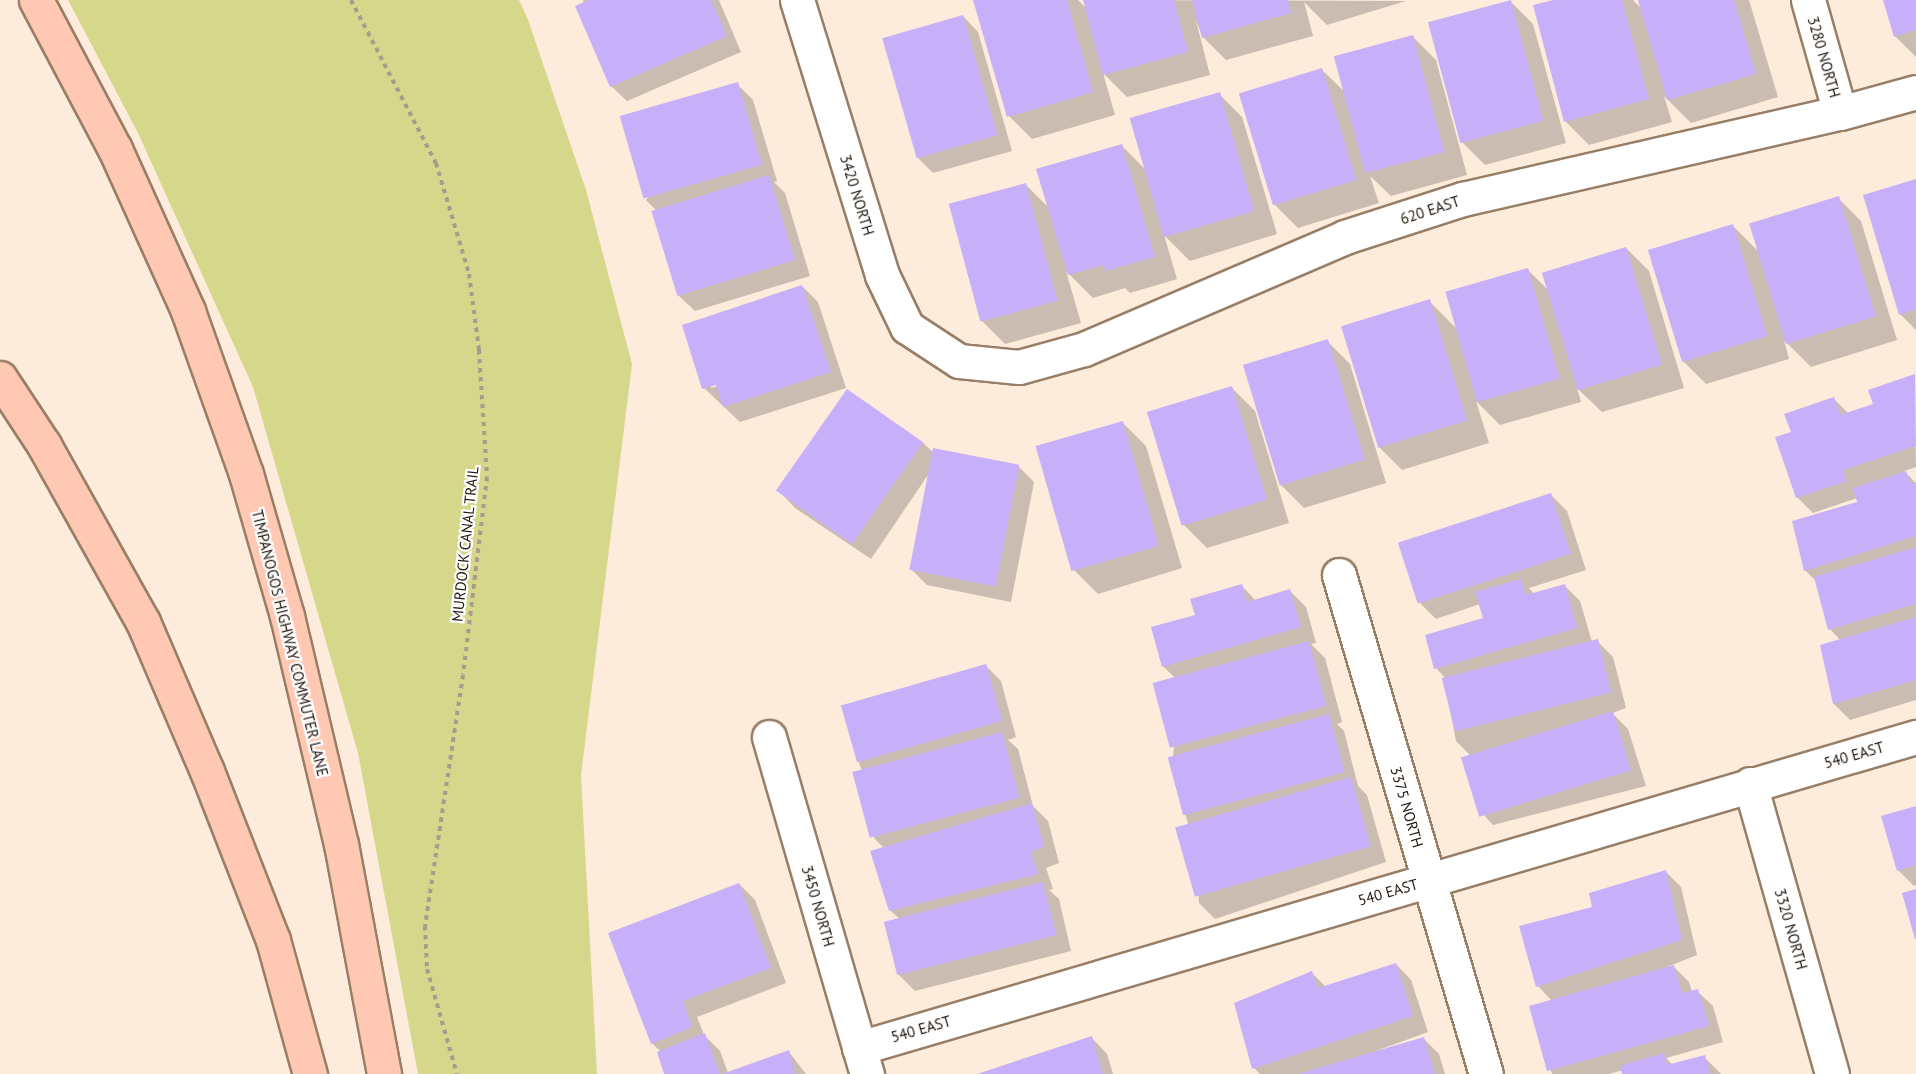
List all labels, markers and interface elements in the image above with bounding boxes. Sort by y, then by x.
street label: 3280 NORTH [1804,14,1844,100]
street label: 3420 NORTH [836,152,878,238]
street label: 620 EAST [1398,192,1462,228]
street label: MURDOCK CANAL TRAIL [448,465,482,623]
street label: TIMPANOGOS HIGHWAY COMMUTER LANE [248,508,332,778]
street label: 540 EAST [1822,738,1886,772]
street label: 3375 NORTH [1387,764,1427,850]
street label: 3450 NORTH [798,863,838,949]
street label: 540 EAST [1356,875,1420,909]
street label: 3320 NORTH [1771,886,1811,972]
street label: 540 EAST [889,1012,953,1046]

